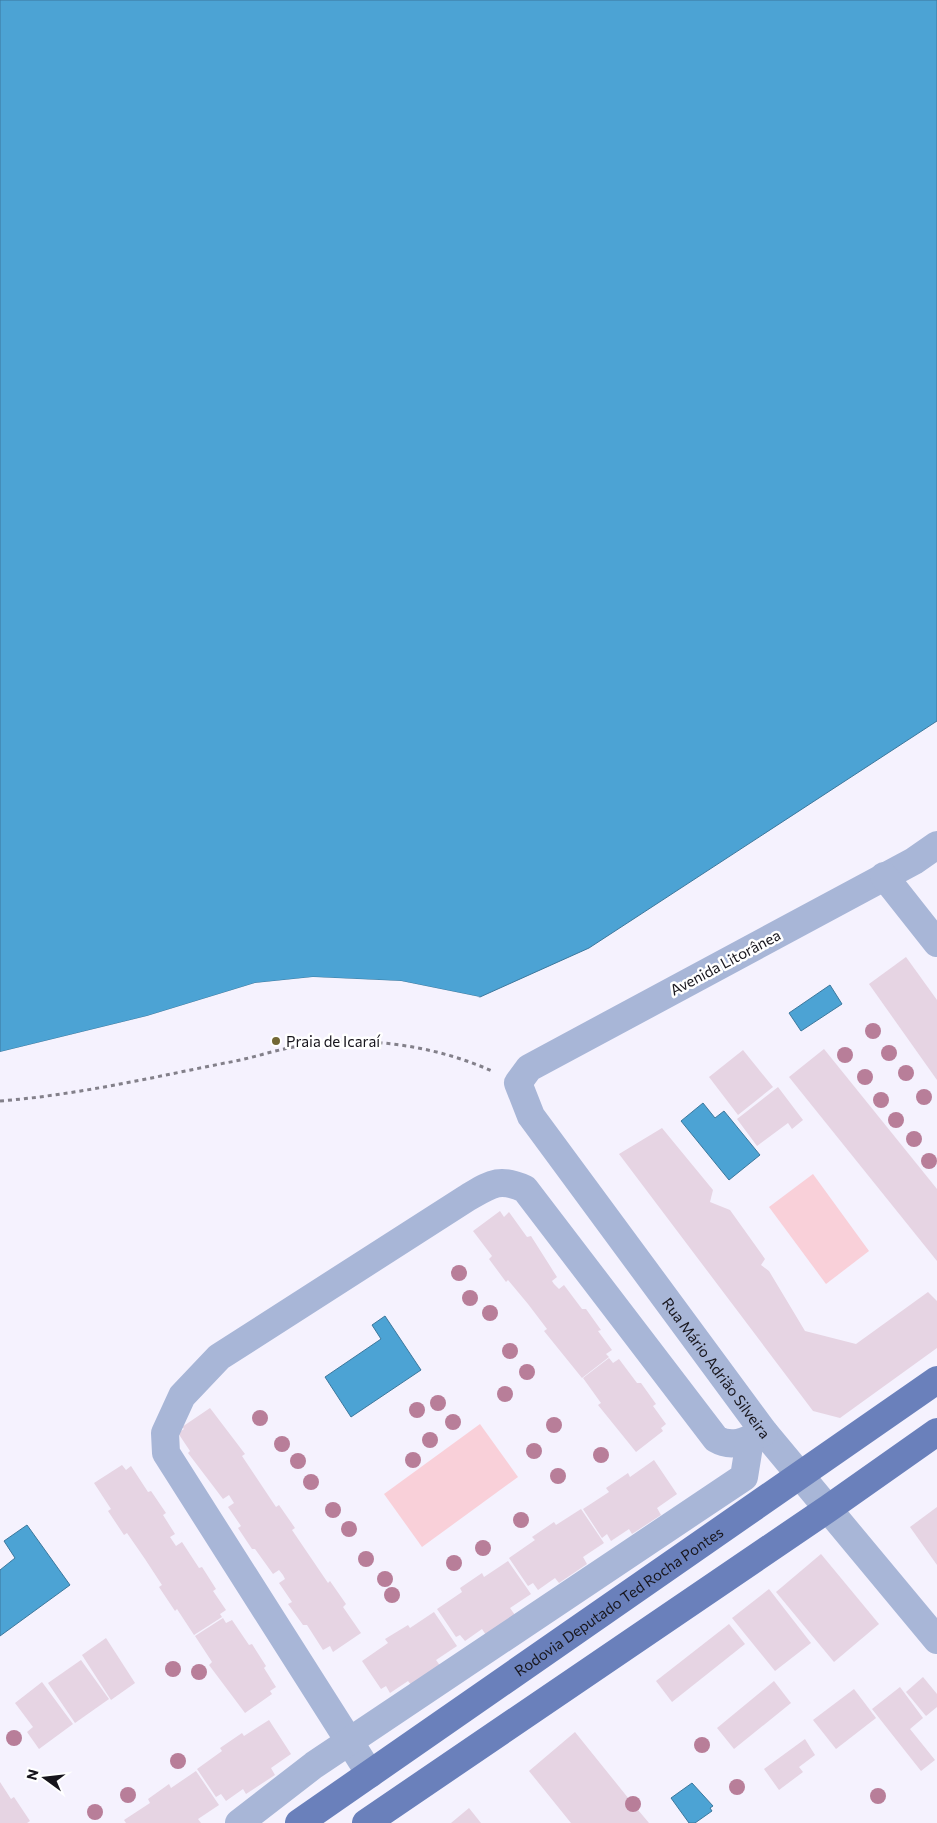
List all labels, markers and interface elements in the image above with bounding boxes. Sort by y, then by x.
street label: Avenida Litorânea [667,925,783,999]
place label: Praia de Icaraí [286,1032,381,1050]
marker: Praia de Icaraí [270,1035,282,1047]
street label: Rua Mário Adrião Silveira [659,1294,774,1442]
street label: Rodovia Deputado Ted Rocha Pontes [511,1522,726,1680]
north arrow [20,1753,70,1803]
text: N [22,1767,42,1782]

